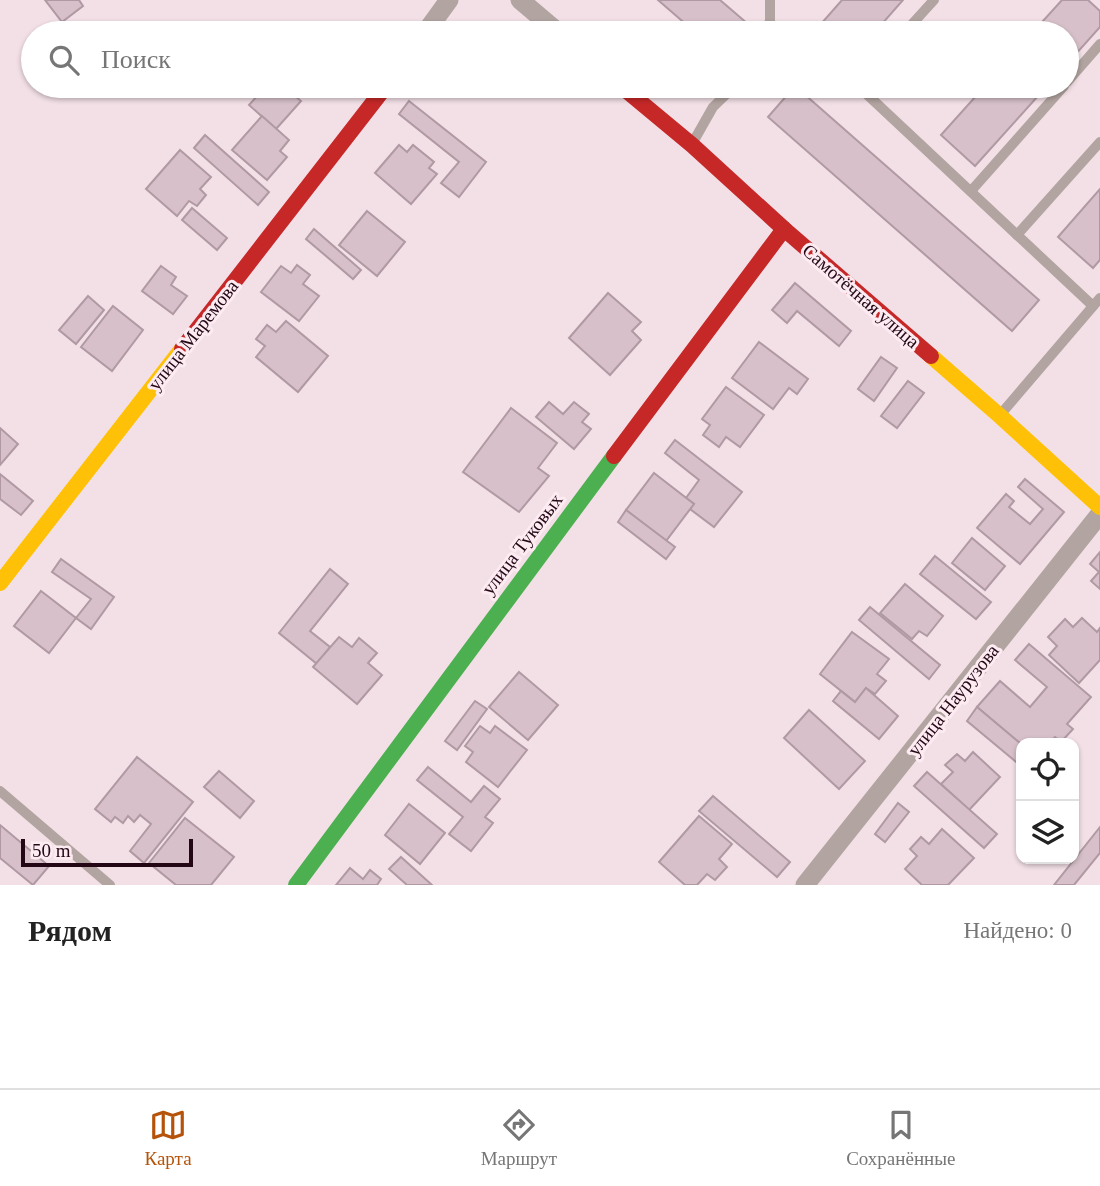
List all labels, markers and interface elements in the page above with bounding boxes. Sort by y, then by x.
search box [21,21,1079,98]
icon: search [45,41,83,79]
text: Поиск [101,45,171,74]
street label: Самотёчная улица [798,240,924,353]
street label: улица Маремова [144,275,243,394]
street label: улица Туковых [477,489,567,599]
street label: улица Наурузова [903,640,1003,760]
map controls [1016,738,1079,864]
button: locate [1016,738,1079,801]
button: layers [1016,801,1079,864]
scale bar [21,836,192,868]
text: 50 m [32,840,71,861]
text: Рядом [28,914,112,947]
text: Найдено: 0 [964,918,1072,943]
tab: Карта [145,1106,192,1170]
tab: Маршрут [481,1106,557,1170]
tab: Сохранённые [846,1106,955,1170]

